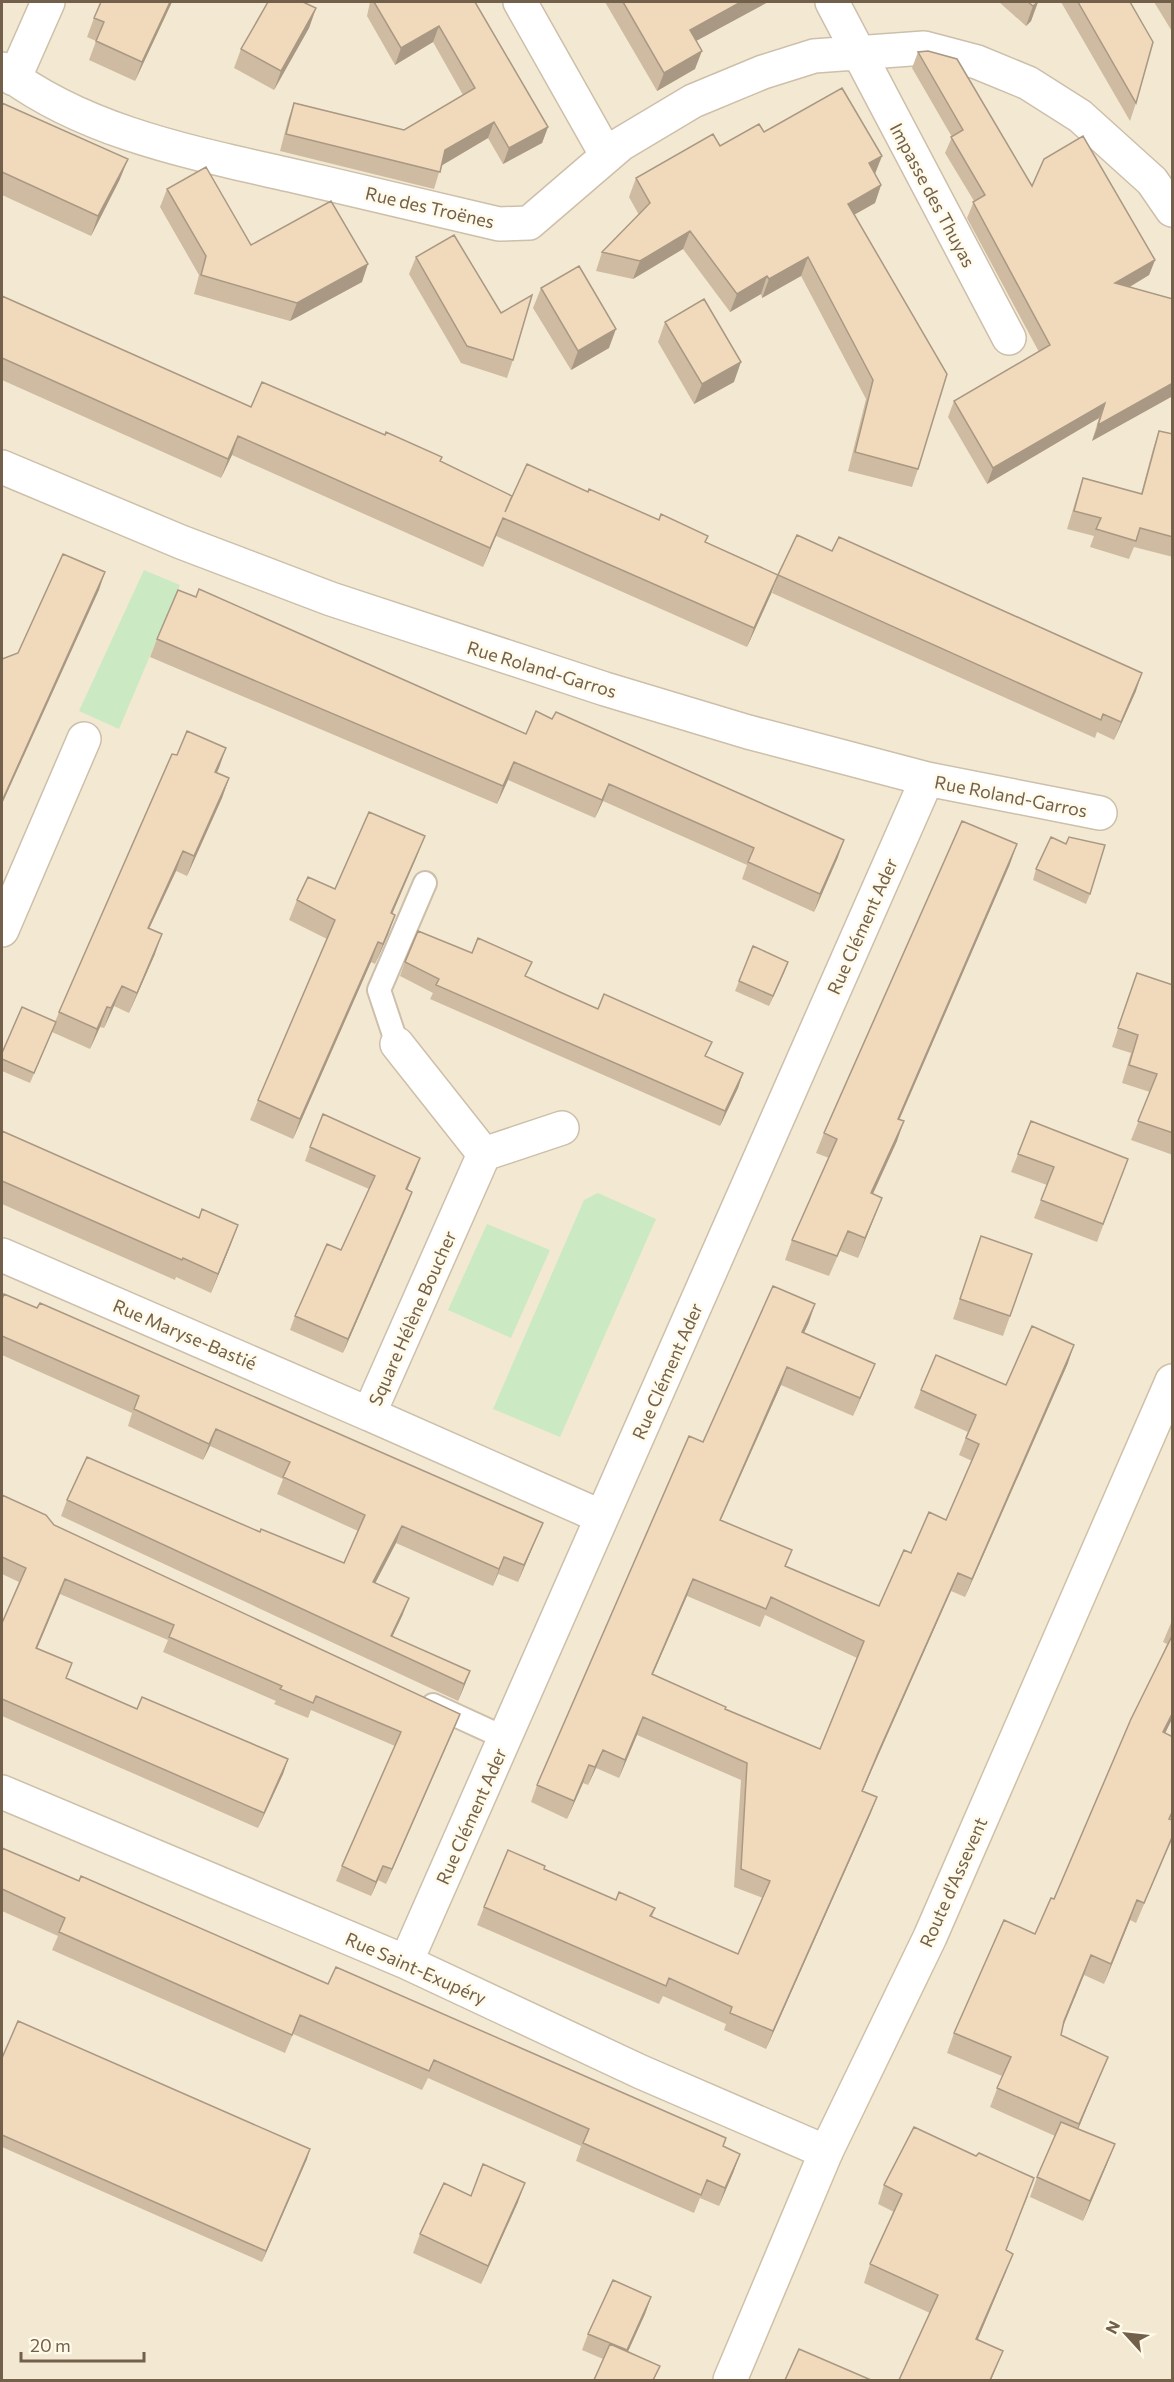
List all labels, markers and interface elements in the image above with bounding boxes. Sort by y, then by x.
street label: Impasse des Thuyas [886,119,980,271]
street label: Rue des Troënes [363,181,497,233]
street label: Rue Roland-Garros [465,636,619,702]
street label: Rue Roland-Garros [933,770,1089,822]
street label: Rue Clément Ader [822,854,902,998]
street label: Square Hélène Boucher [364,1227,460,1409]
street label: Rue Maryse-Bastié [110,1294,260,1374]
street label: Rue Clément Ader [627,1299,707,1443]
street label: Rue Clément Ader [431,1744,511,1888]
street label: Route d'Assevent [915,1814,991,1950]
street label: Rue Saint-Exupéry [342,1927,490,2009]
north arrow [1096,2304,1156,2364]
text: N [1101,2317,1123,2337]
scale bar [21,2325,144,2363]
text: 20 m [30,2334,71,2356]

